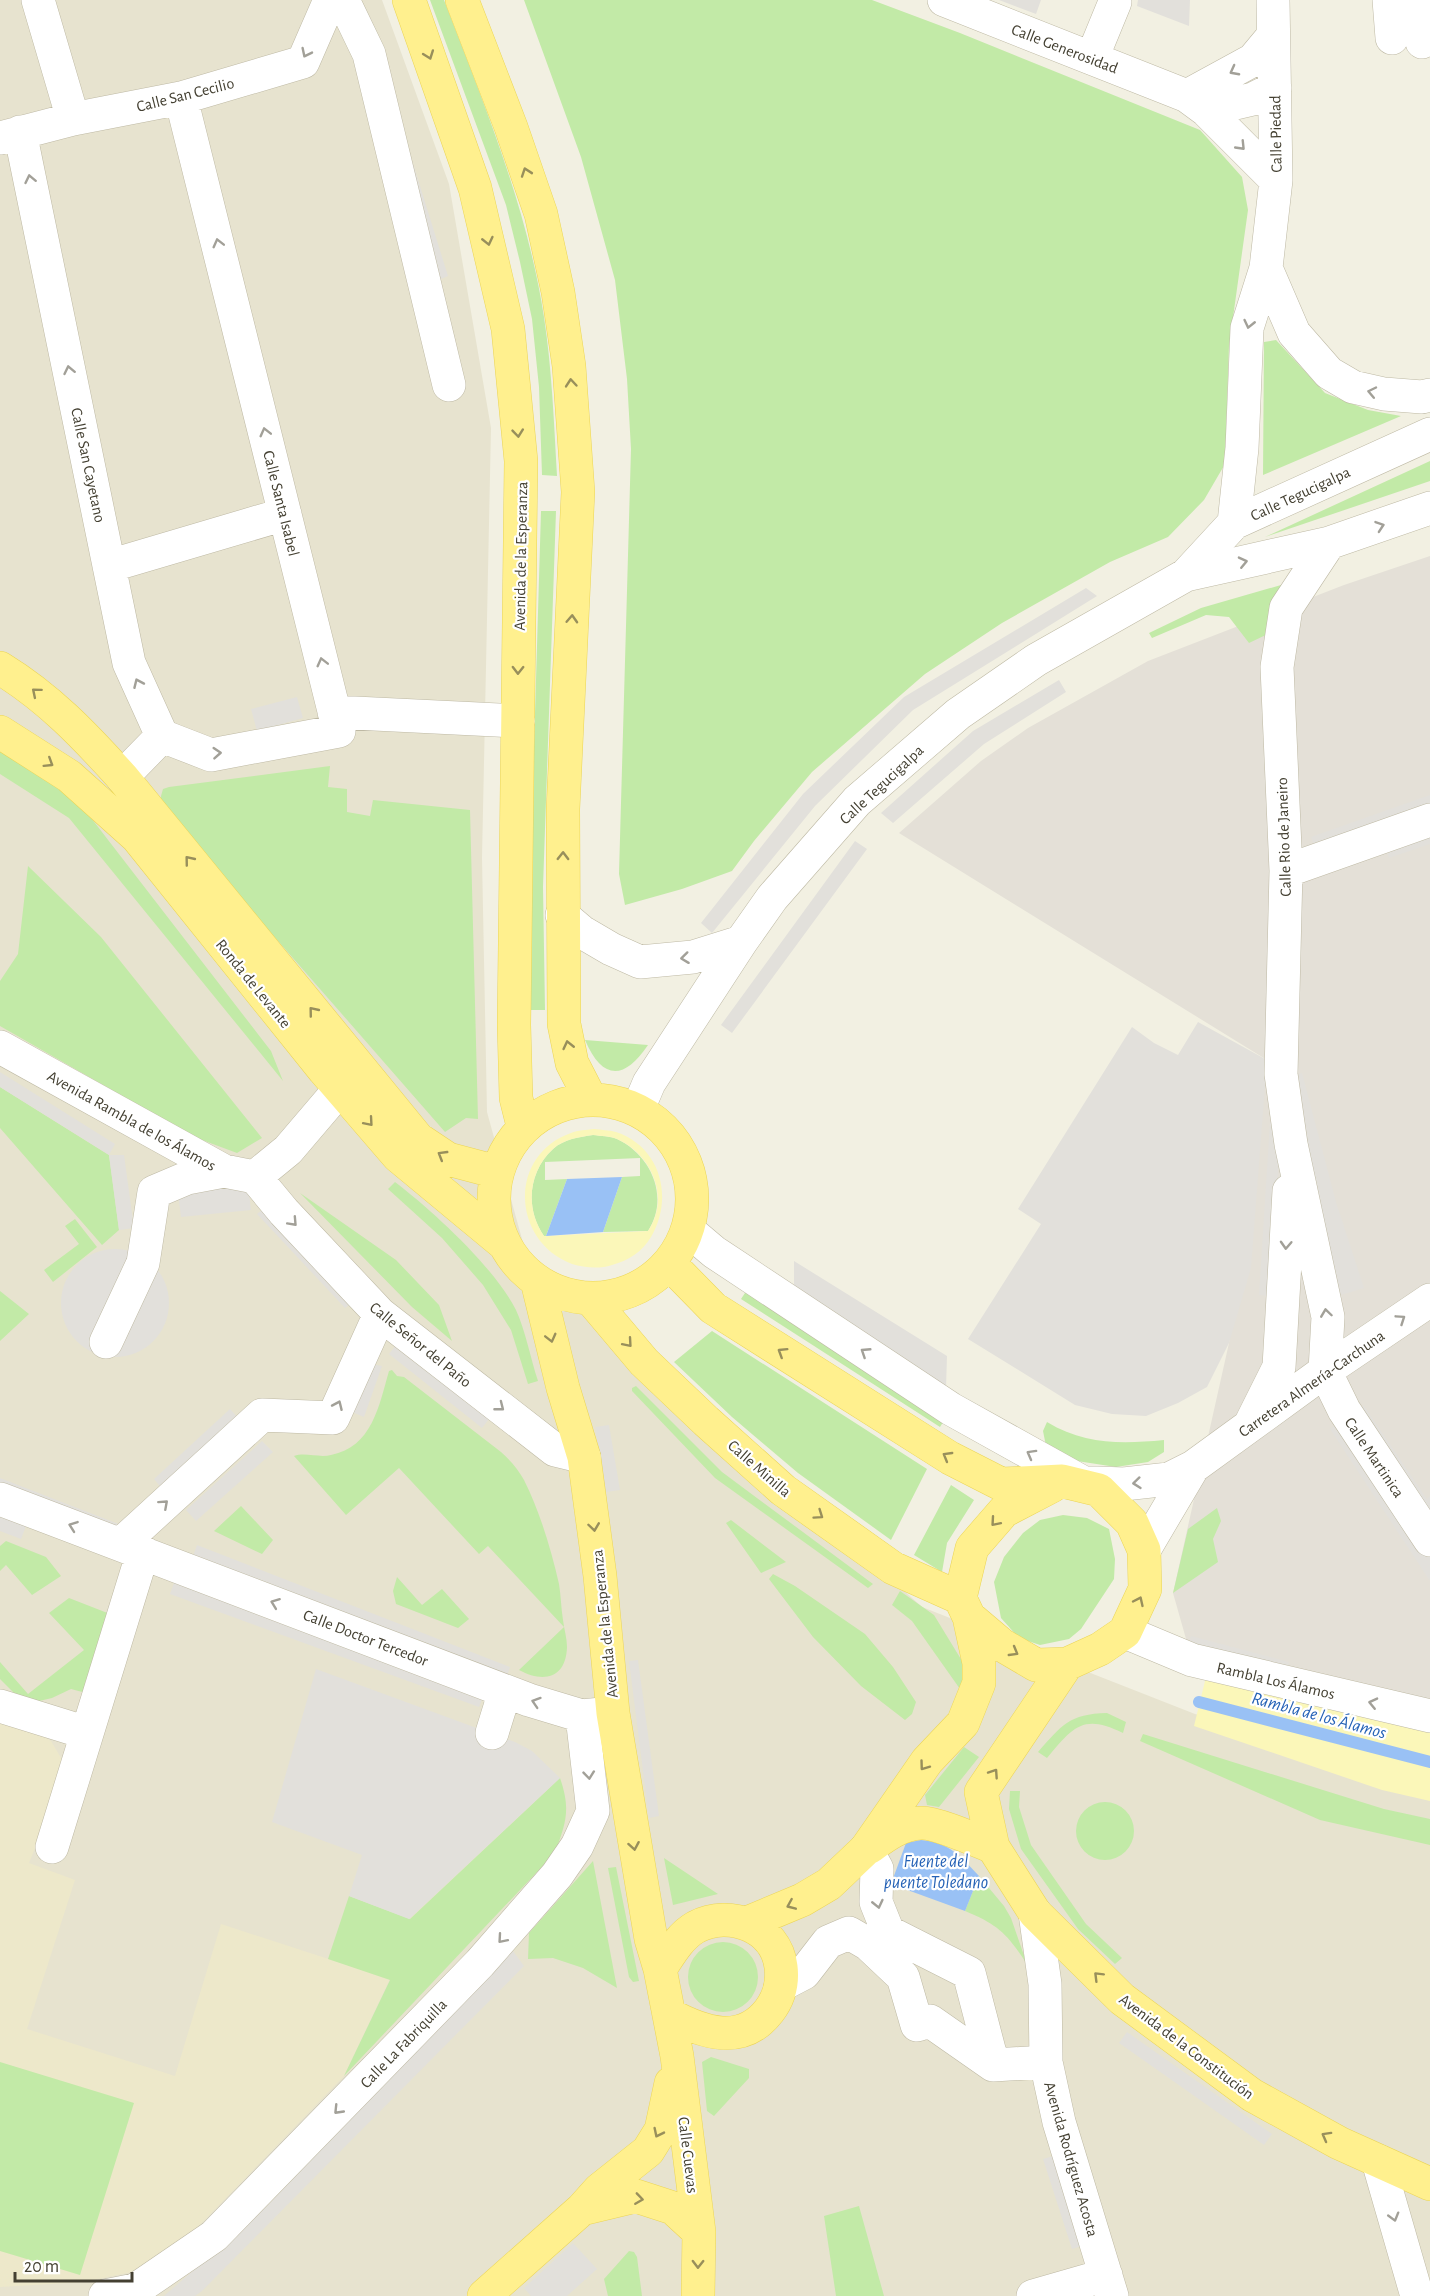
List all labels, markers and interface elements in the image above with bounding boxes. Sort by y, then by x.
street label: Calle Generosidad [1009,21,1120,77]
one-way arrow [302,47,314,58]
one-way arrow [422,49,434,60]
one-way arrow [1230,64,1240,75]
street label: Calle San Cecilio [135,75,236,115]
street label: Calle Piedad [1267,95,1285,173]
one-way arrow [1233,138,1244,149]
one-way arrow [521,167,534,178]
one-way arrow [24,174,37,184]
one-way arrow [480,235,493,245]
one-way arrow [212,238,225,248]
one-way arrow [1244,319,1257,329]
one-way arrow [63,365,76,375]
one-way arrow [565,378,578,387]
one-way arrow [1368,386,1378,399]
street label: Calle San Cayetano [67,406,108,524]
one-way arrow [259,427,272,437]
one-way arrow [511,428,524,437]
street label: Calle Santa Isabel [260,449,302,558]
street label: Calle Tegucigalpa [1248,464,1353,524]
street label: Avenida de la Esperanza [512,481,530,631]
one-way arrow [1374,520,1385,533]
one-way arrow [1238,556,1248,569]
one-way arrow [566,615,579,624]
one-way arrow [317,657,330,667]
one-way arrow [512,665,524,674]
one-way arrow [133,678,145,689]
one-way arrow [32,689,43,700]
street label: Calle Tegucigalpa [837,742,927,827]
one-way arrow [213,746,222,759]
one-way arrow [43,756,54,767]
street label: Calle Rio de Janeiro [1274,777,1294,897]
one-way arrow [557,852,569,861]
one-way arrow [186,855,197,866]
street label: Ronda de Levante [213,936,294,1031]
one-way arrow [680,951,689,964]
one-way arrow [309,1006,320,1017]
one-way arrow [562,1040,575,1050]
street label: Avenida Rambla de los Álamos [45,1066,219,1174]
one-way arrow [362,1115,373,1126]
one-way arrow [438,1150,448,1162]
one-way arrow [286,1215,297,1225]
one-way arrow [1280,1240,1293,1249]
street label: Calle Señor del Paño [367,1299,474,1391]
one-way arrow [1320,1308,1332,1317]
one-way arrow [1395,1315,1406,1326]
street label: Carretera Almería-Carchuna [1236,1327,1387,1440]
one-way arrow [543,1333,556,1343]
one-way arrow [621,1336,632,1347]
one-way arrow [861,1348,871,1360]
one-way arrow [778,1349,789,1360]
one-way arrow [494,1400,505,1411]
one-way arrow [331,1401,343,1412]
street label: Calle Martinica [1342,1415,1407,1501]
street label: Calle Minilla [725,1437,794,1500]
one-way arrow [1027,1450,1037,1461]
one-way arrow [943,1452,954,1463]
one-way arrow [1133,1476,1142,1488]
one-way arrow [158,1500,168,1511]
one-way arrow [812,1508,823,1519]
one-way arrow [991,1515,1002,1526]
one-way arrow [69,1521,80,1533]
one-way arrow [587,1523,599,1532]
street label: Avenida de la Esperanza [589,1549,621,1699]
one-way arrow [1132,1596,1144,1607]
one-way arrow [271,1597,281,1610]
street label: Calle Doctor Tercedor [301,1607,431,1669]
one-way arrow [1008,1645,1018,1656]
street label: Rambla Los Álamos [1215,1658,1337,1702]
water label: Rambla de los Álamos [1250,1686,1389,1743]
one-way arrow [531,1697,542,1709]
one-way arrow [1368,1697,1378,1710]
one-way arrow [920,1760,931,1771]
one-way arrow [987,1768,998,1779]
one-way arrow [582,1770,595,1779]
one-way arrow [628,1841,640,1850]
water label: Fuente del puente Toledano [884,1853,988,1892]
one-way arrow [786,1897,797,1909]
one-way arrow [871,1899,884,1909]
one-way arrow [498,1932,509,1943]
one-way arrow [1095,1972,1106,1983]
street label: Avenida de la Constitución [1116,1991,1257,2102]
street label: Calle La Fabriquilla [357,1996,450,2091]
street label: Avenida Rodríguez Acosta [1041,2080,1101,2239]
one-way arrow [334,2102,345,2113]
street label: Calle Cuevas [675,2116,701,2194]
one-way arrow [654,2127,665,2137]
one-way arrow [1321,2132,1332,2143]
one-way arrow [634,2193,644,2205]
one-way arrow [1387,2212,1400,2222]
scale bar [15,2245,132,2283]
text: 20 m [24,2258,59,2276]
one-way arrow [692,2259,704,2268]

